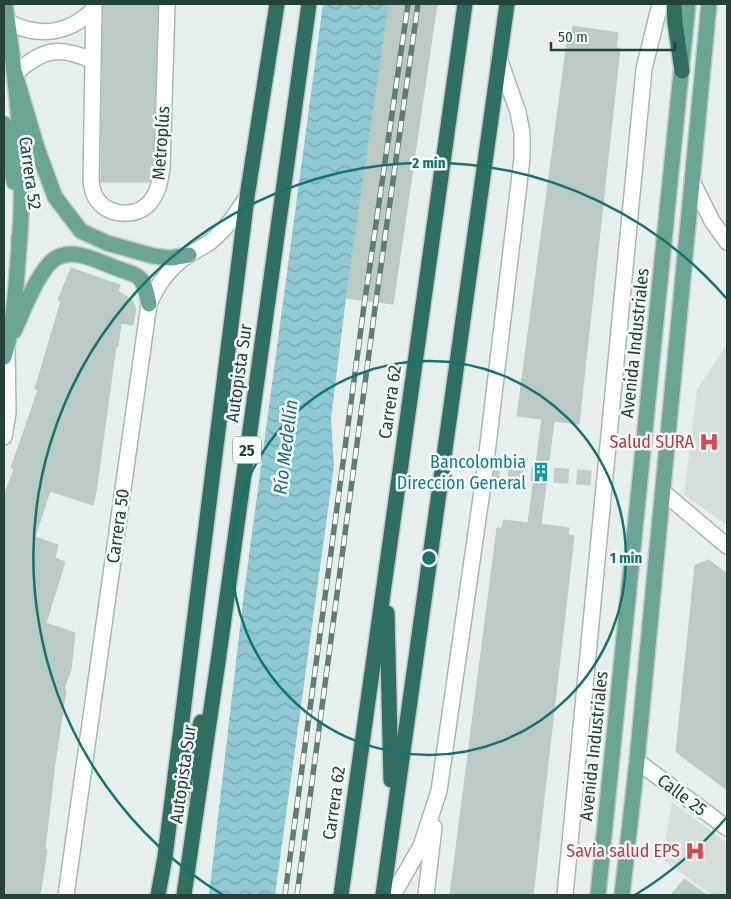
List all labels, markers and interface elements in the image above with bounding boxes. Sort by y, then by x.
scale bar [551,20,675,52]
text: 50 m [558,28,588,46]
street label: Metroplús [147,105,175,181]
street label: Carrera 52 [14,135,46,211]
text: 2 min [411,154,446,172]
street label: Avenida Industriales [616,267,654,419]
street label: Autopista Sur [221,322,257,424]
street label: Carrera 62 [374,364,406,440]
water label: Río Medellín [268,398,303,496]
place label: Salud SURA [610,431,695,453]
hospital icon: Salud SURA [698,431,720,453]
road number: 25 [233,436,261,464]
place label: Bancolombia Dirección General [397,451,526,494]
building icon: Bancolombia Dirección General [530,461,552,483]
street label: Carrera 50 [102,487,134,565]
centre of rings [420,549,438,567]
text: 1 min [610,549,642,567]
street label: Avenida Industriales [575,670,613,822]
street label: Autopista Sur [165,723,201,825]
street label: Carrera 62 [318,765,350,841]
street label: Calle 25 [653,769,711,821]
place label: Savia salud EPS [566,840,680,862]
hospital icon: Savia salud EPS [684,840,706,862]

